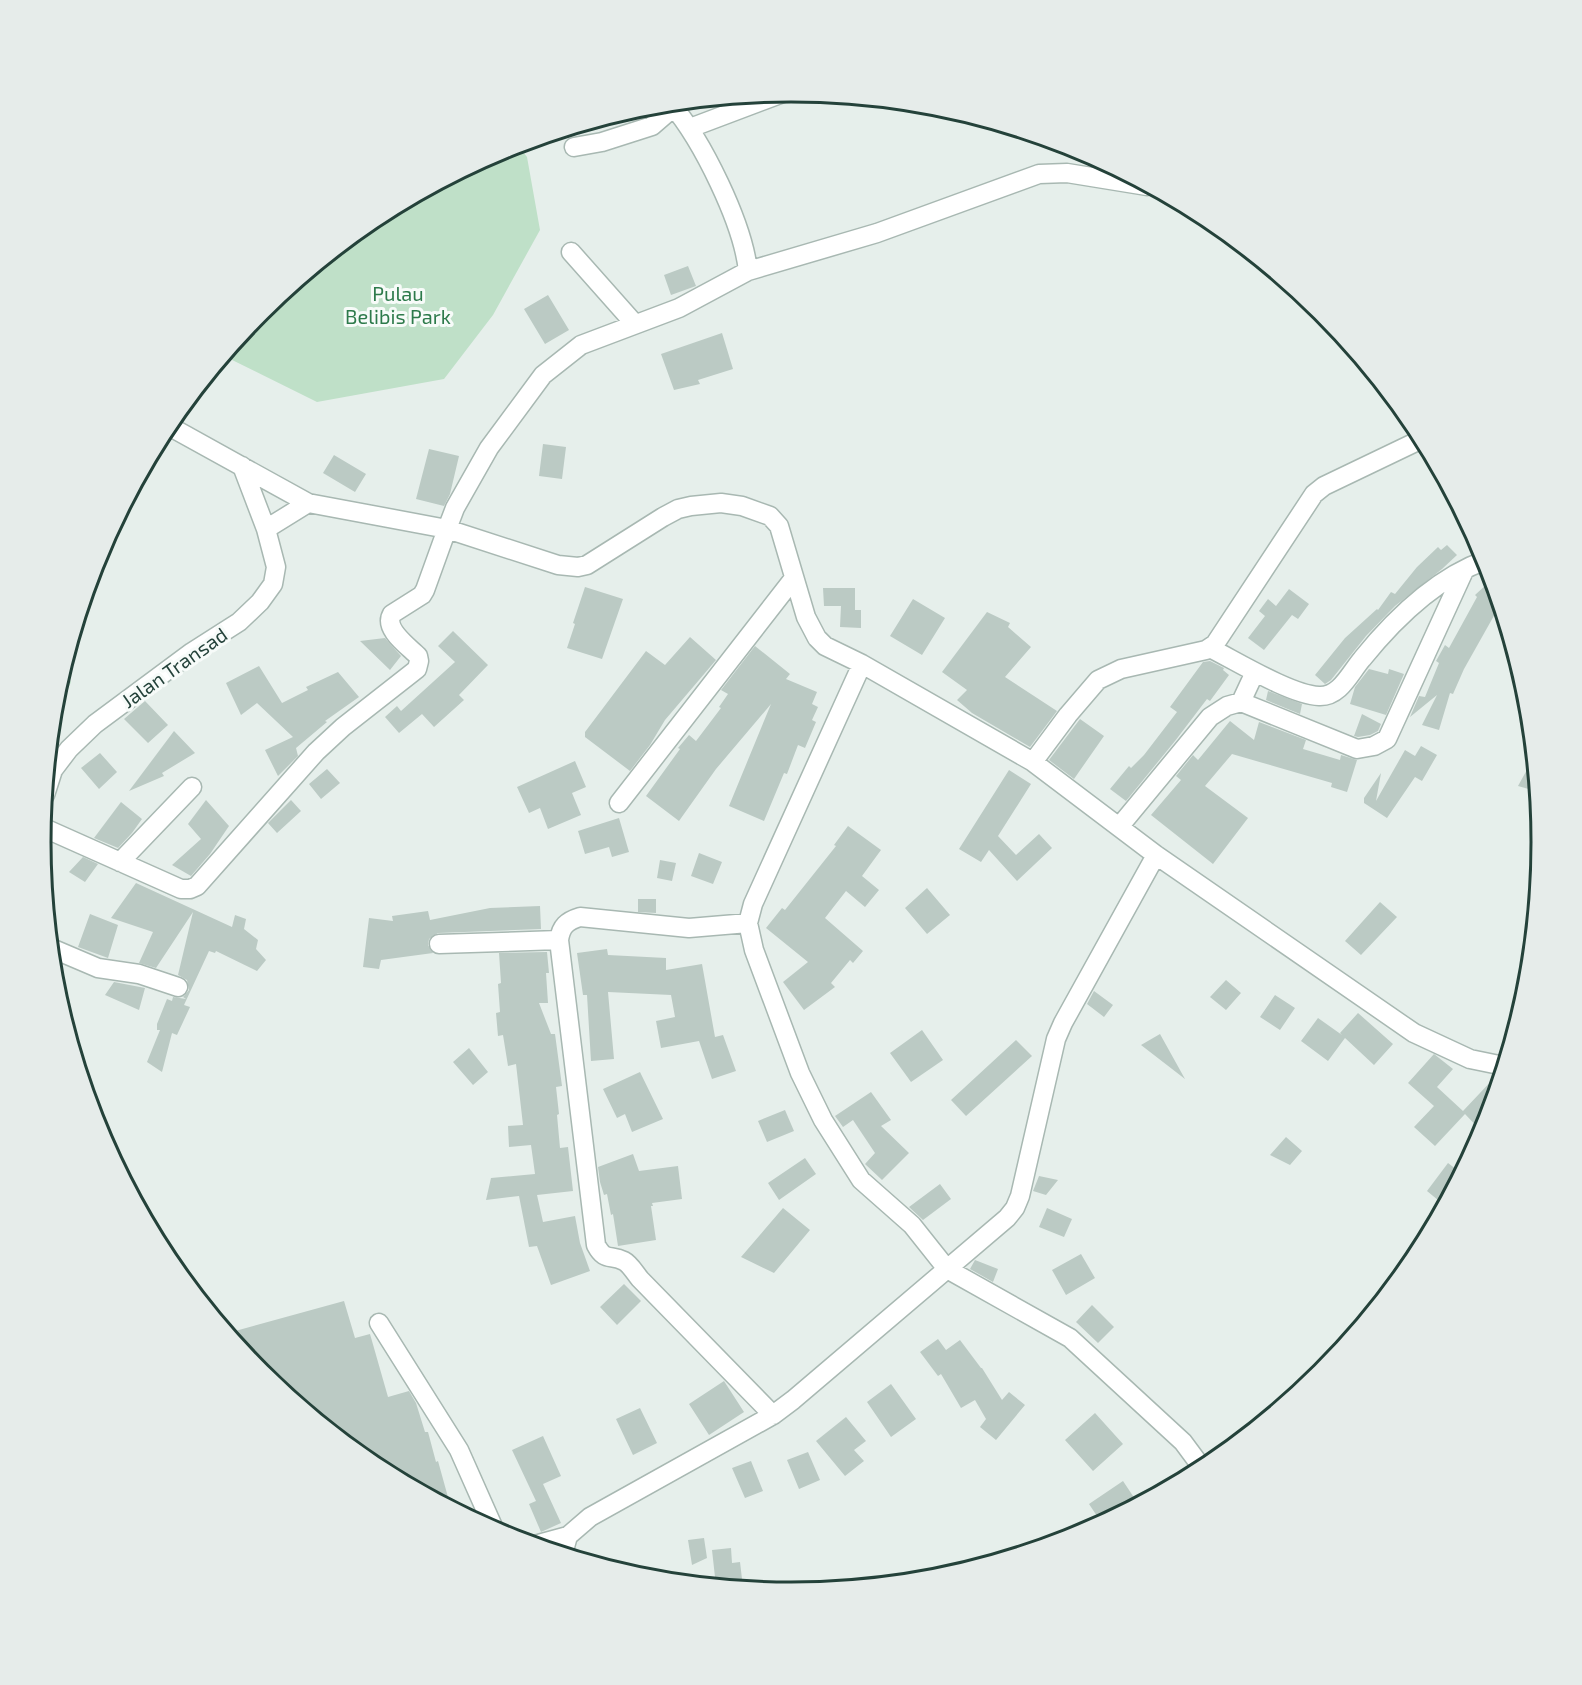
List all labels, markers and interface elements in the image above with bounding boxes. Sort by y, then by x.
park label: Pulau Belibis Park [345,281,451,328]
street label: Jalan Transad [117,622,231,712]

